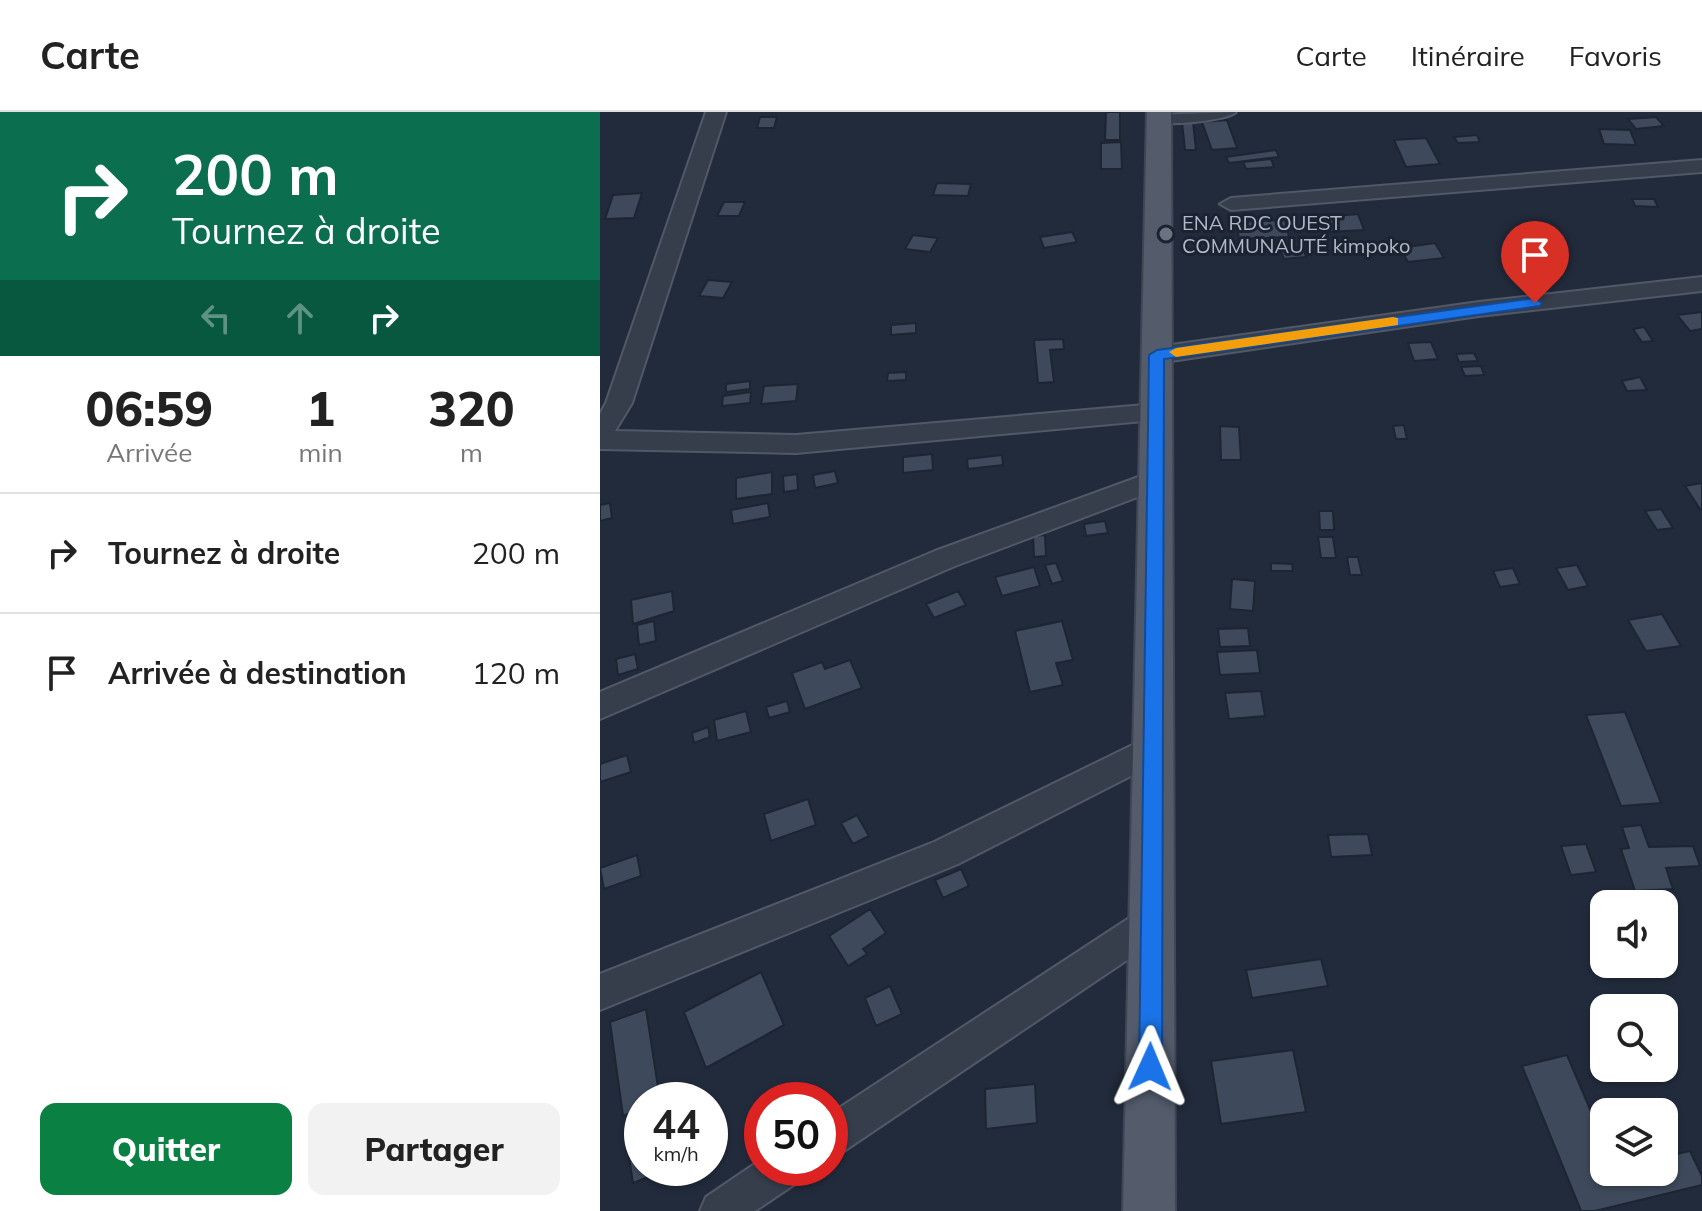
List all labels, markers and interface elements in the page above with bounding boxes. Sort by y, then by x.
text: Carte [40,31,140,79]
text: Carte [1295,38,1367,73]
text: Itinéraire [1411,38,1525,73]
text: Favoris [1569,38,1662,73]
text: 200 m [172,139,339,209]
icon: right [40,144,144,248]
text: Tournez à droite [172,208,441,253]
place label: ENA RDC OUEST COMMUNAUTÉ kimpoko [1182,210,1410,258]
pin [1501,221,1569,303]
marker: ENA RDC OUEST COMMUNAUTÉ kimpoko [1157,225,1175,243]
icon: arrive [1513,233,1557,277]
icon: left [194,296,238,340]
icon: ahead [278,296,322,340]
icon: right [362,296,406,340]
text: 06:59 [85,378,213,438]
text: 1 [306,378,335,438]
text: 320 [428,378,515,438]
text: Arrivée [106,436,192,469]
text: min [299,436,343,469]
text: m [460,436,483,469]
icon: right [40,531,84,575]
text: Tournez à droite [108,534,340,572]
text: 200 m [472,534,560,572]
icon: arrive [40,651,84,695]
text: Arrivée à destination [108,654,407,692]
text: 120 m [472,654,560,692]
map controls [1590,890,1678,1186]
button: sound [1590,890,1678,978]
button: search [1590,994,1678,1082]
position arrow [1108,1025,1192,1109]
speed limit sign: 50 [744,1082,848,1186]
button: layers [1590,1098,1678,1186]
text: 44 [652,1099,700,1149]
button: Quitter [40,1103,292,1195]
button: Partager [308,1103,560,1195]
text: km/h [653,1141,699,1166]

